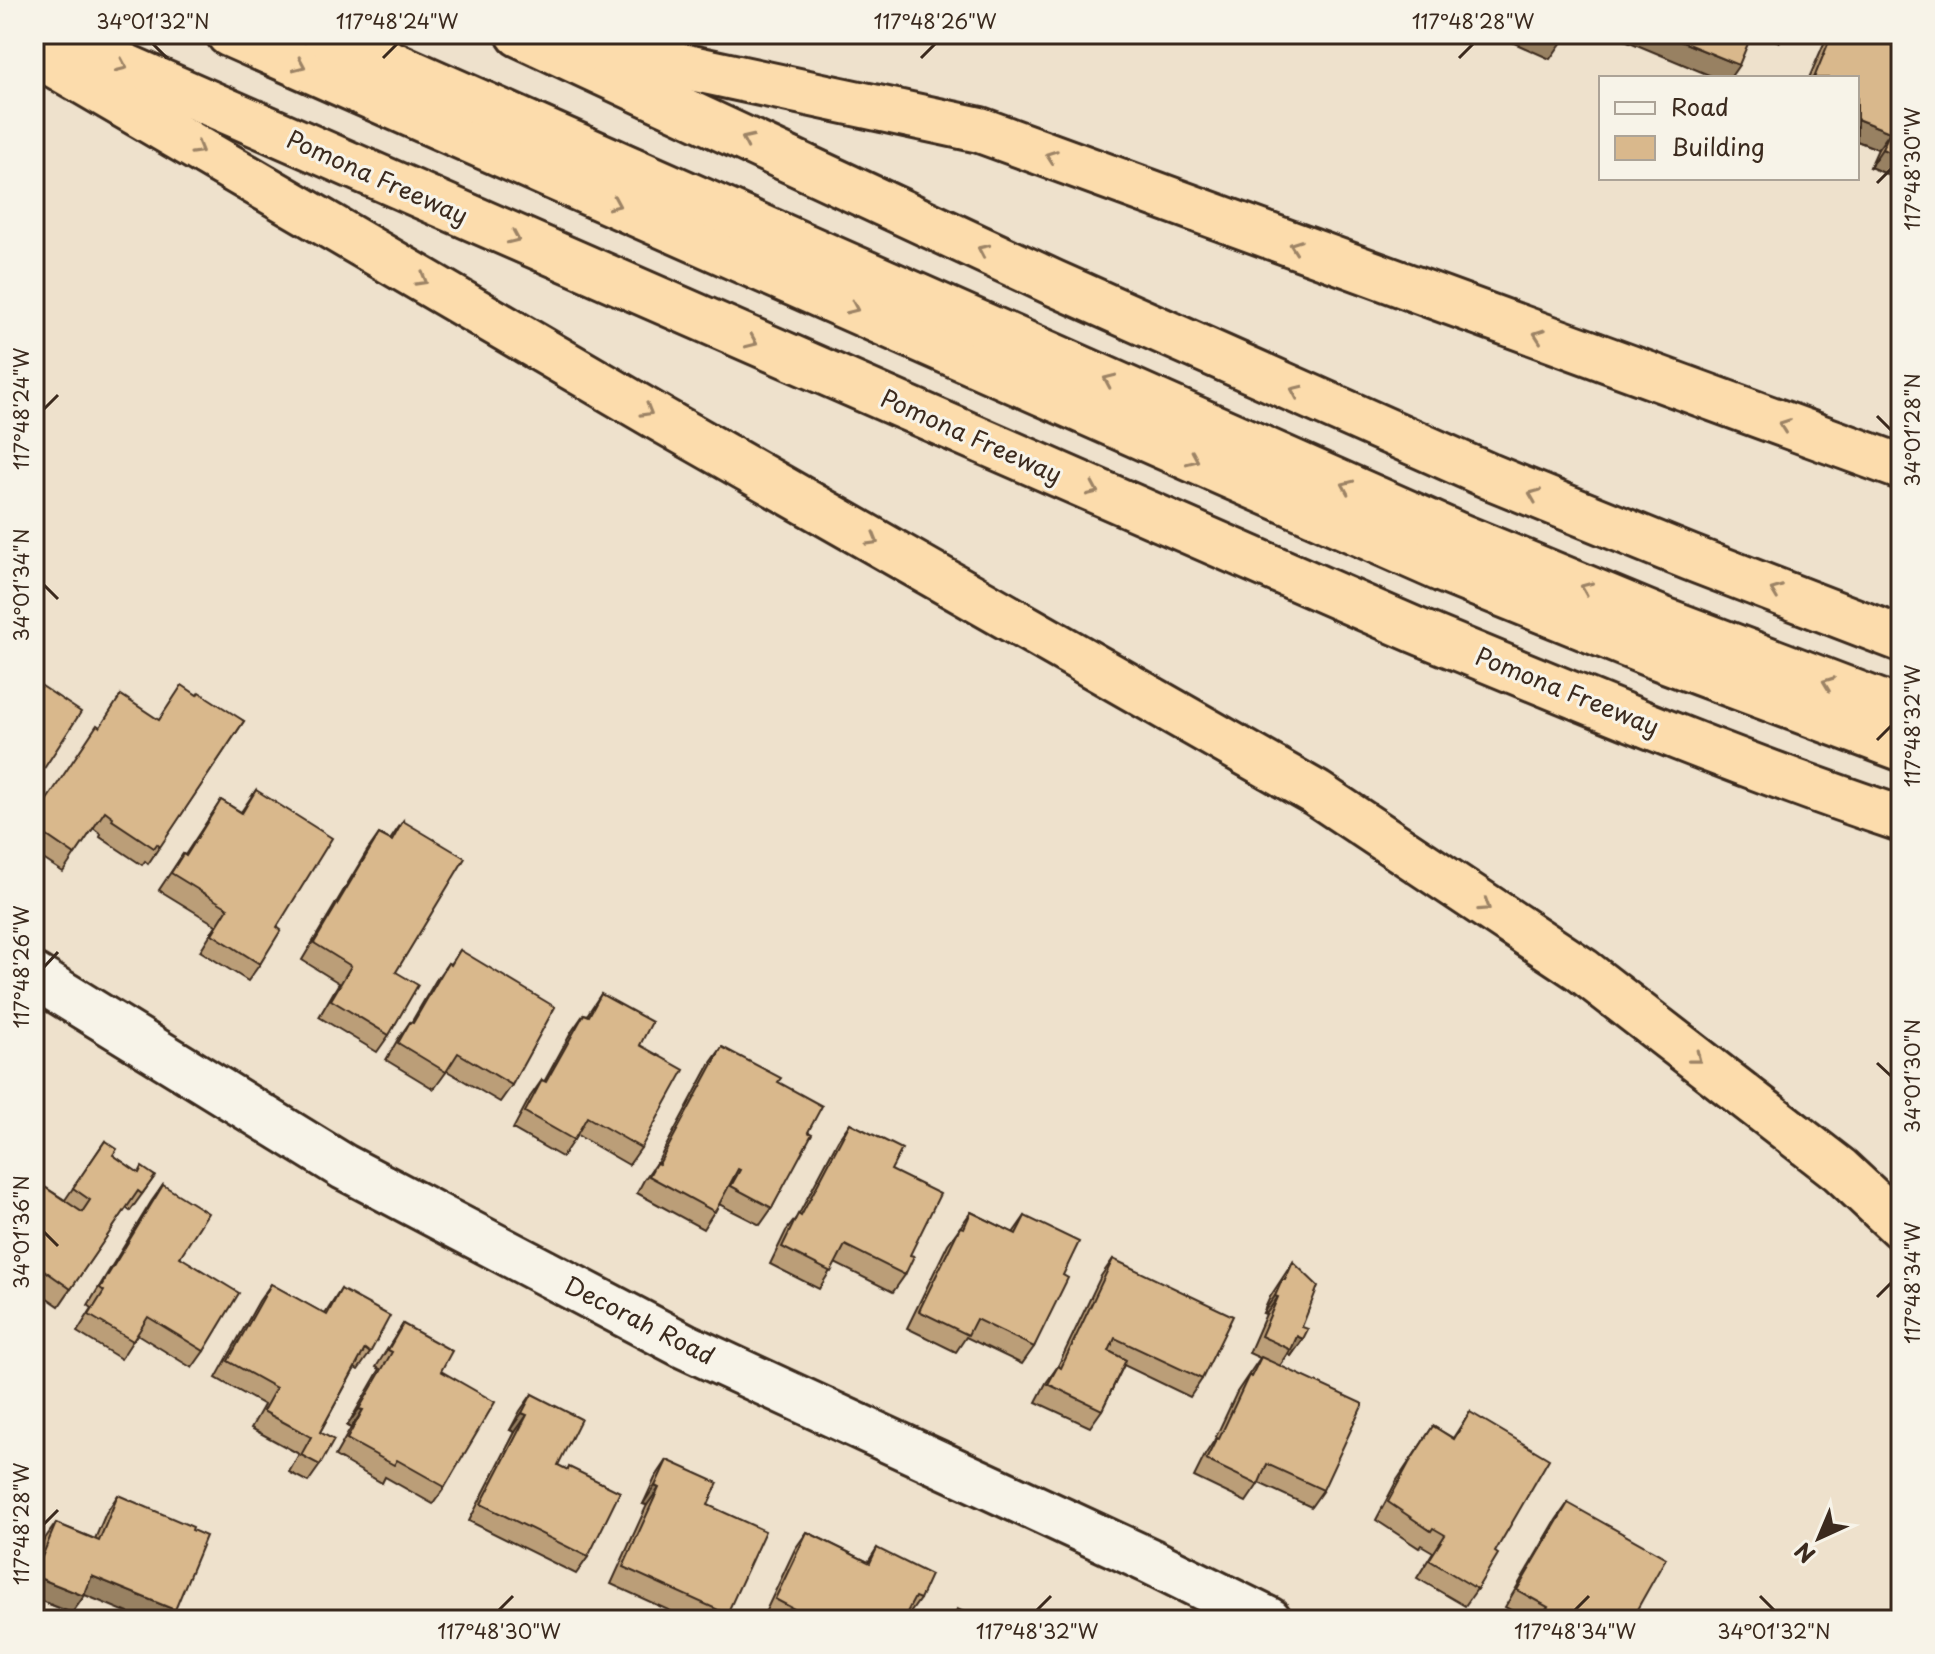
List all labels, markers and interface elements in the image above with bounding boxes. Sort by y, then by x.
text: 34°01'32"N [96,6,210,36]
text: 117°48'24"W [336,6,459,36]
text: 117°48'26"W [873,6,997,36]
text: 117°48'28"W [1412,6,1535,36]
one-way arrow [114,56,128,72]
one-way arrow [292,56,306,72]
legend [1599,76,1859,180]
text: Road [1671,88,1729,124]
text: 117°48'30"W [1897,107,1927,231]
street label: Pomona Freeway [281,120,474,232]
text: Building [1671,128,1765,164]
one-way arrow [741,134,756,150]
one-way arrow [189,139,204,155]
one-way arrow [1045,149,1059,166]
one-way arrow [607,194,621,210]
one-way arrow [506,229,520,245]
one-way arrow [1289,239,1303,255]
one-way arrow [977,244,991,260]
one-way arrow [413,270,428,286]
one-way arrow [845,299,859,315]
one-way arrow [1533,328,1547,345]
one-way arrow [744,332,758,348]
text: 117°48'24"W [6,347,36,470]
text: 34°01'28"N [1897,373,1927,487]
one-way arrow [1103,374,1117,390]
street label: Pomona Freeway [875,379,1068,491]
one-way arrow [1290,384,1304,400]
one-way arrow [638,401,653,417]
one-way arrow [1777,418,1791,434]
one-way arrow [1185,449,1199,465]
one-way arrow [1341,479,1355,495]
one-way arrow [1085,481,1099,497]
one-way arrow [1528,488,1542,505]
text: 34°01'34"N [6,528,36,642]
one-way arrow [864,530,878,546]
one-way arrow [1580,581,1594,597]
one-way arrow [1770,584,1784,601]
street label: Pomona Freeway [1471,637,1665,743]
text: 117°48'32"W [1897,664,1927,787]
one-way arrow [1822,676,1836,693]
one-way arrow [1477,897,1491,912]
text: 117°48'26"W [6,905,36,1029]
text: 34°01'30"N [1897,1019,1927,1133]
one-way arrow [1687,1049,1702,1063]
text: 34°01'36"N [6,1175,36,1289]
text: 117°48'34"W [1897,1221,1927,1344]
street label: Decorah Road [558,1266,722,1373]
text: 117°48'28"W [6,1462,36,1585]
north arrow [1779,1498,1859,1578]
text: N [1786,1536,1822,1571]
text: 117°48'30"W [437,1616,561,1646]
text: 117°48'32"W [976,1616,1099,1646]
text: 117°48'34"W [1514,1616,1637,1646]
text: 34°01'32"N [1717,1616,1831,1646]

